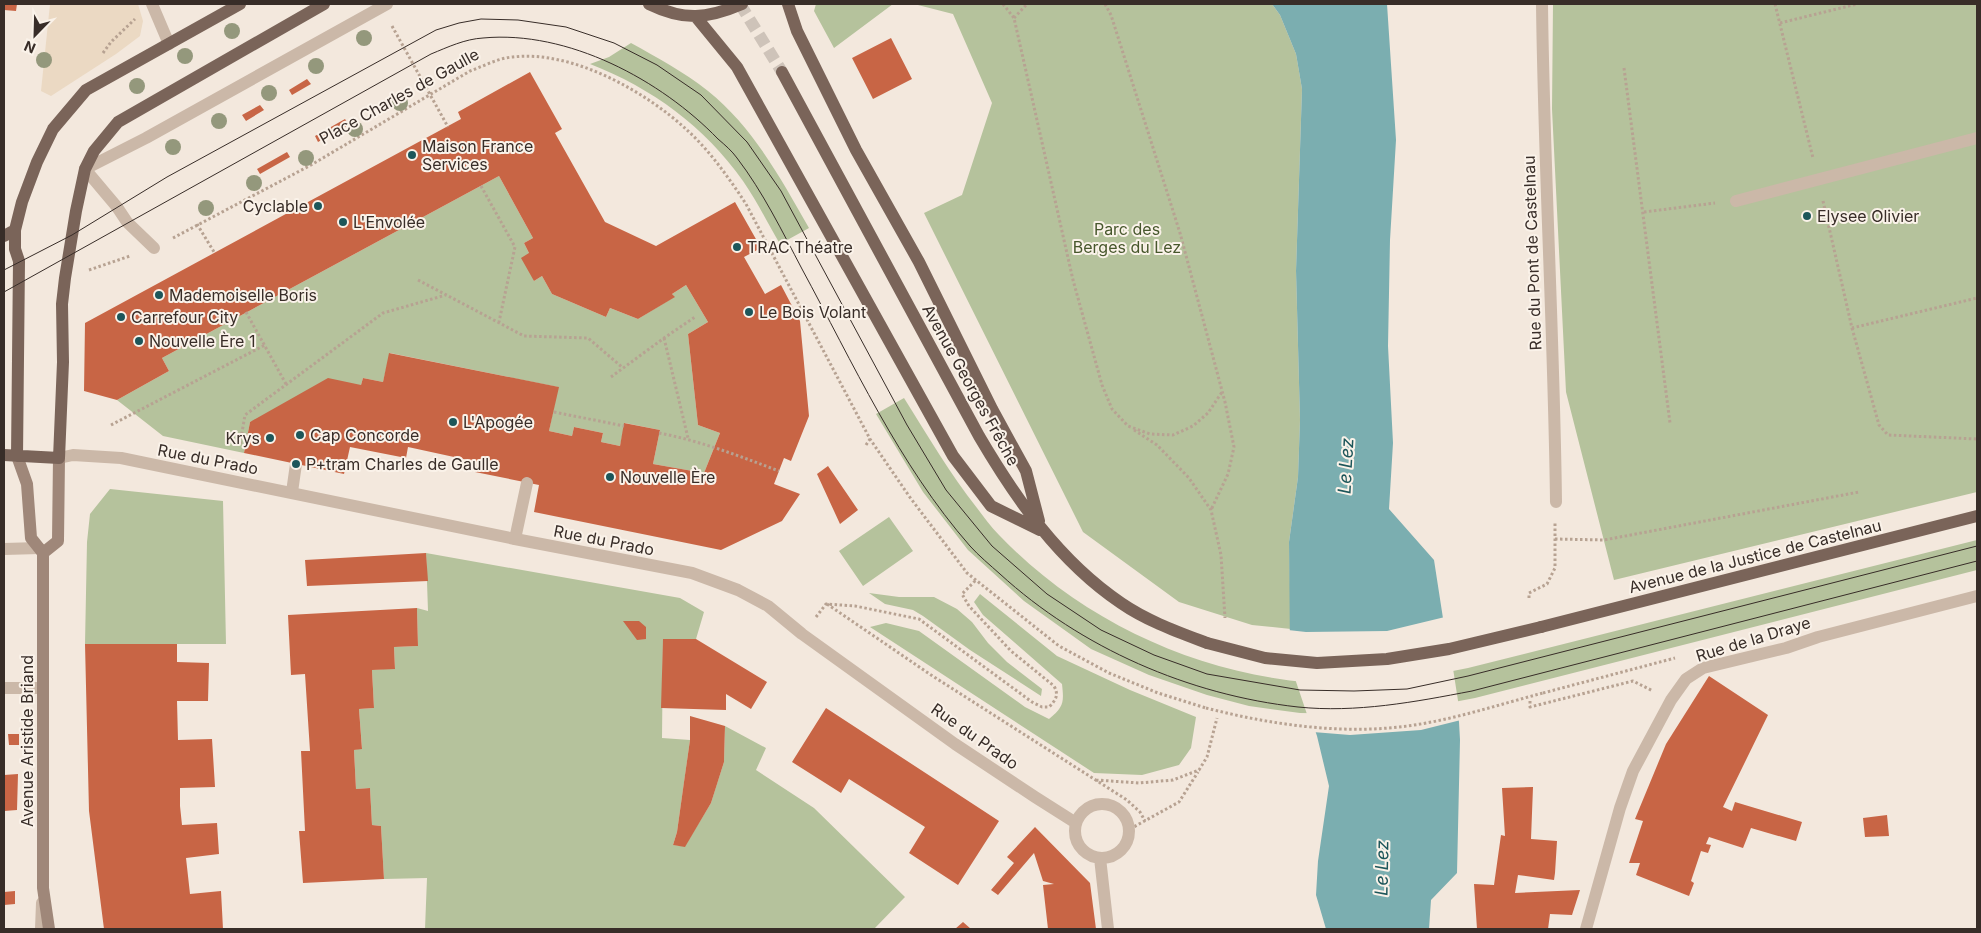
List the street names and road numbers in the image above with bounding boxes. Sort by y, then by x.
street label: Place Charles de Gaulle [316,44,482,148]
street label: Rue du Pont de Castelnau [1519,155,1545,351]
street label: Avenue Georges Frêche [918,301,1024,469]
street label: Rue du Prado [156,439,260,479]
street label: Avenue de la Justice de Castelnau [1627,515,1883,597]
street label: Rue du Prado [552,520,656,560]
street label: Rue de la Draye [1693,612,1813,666]
street label: Avenue Aristide Briand [17,655,37,827]
street label: Rue du Prado [928,699,1022,773]

